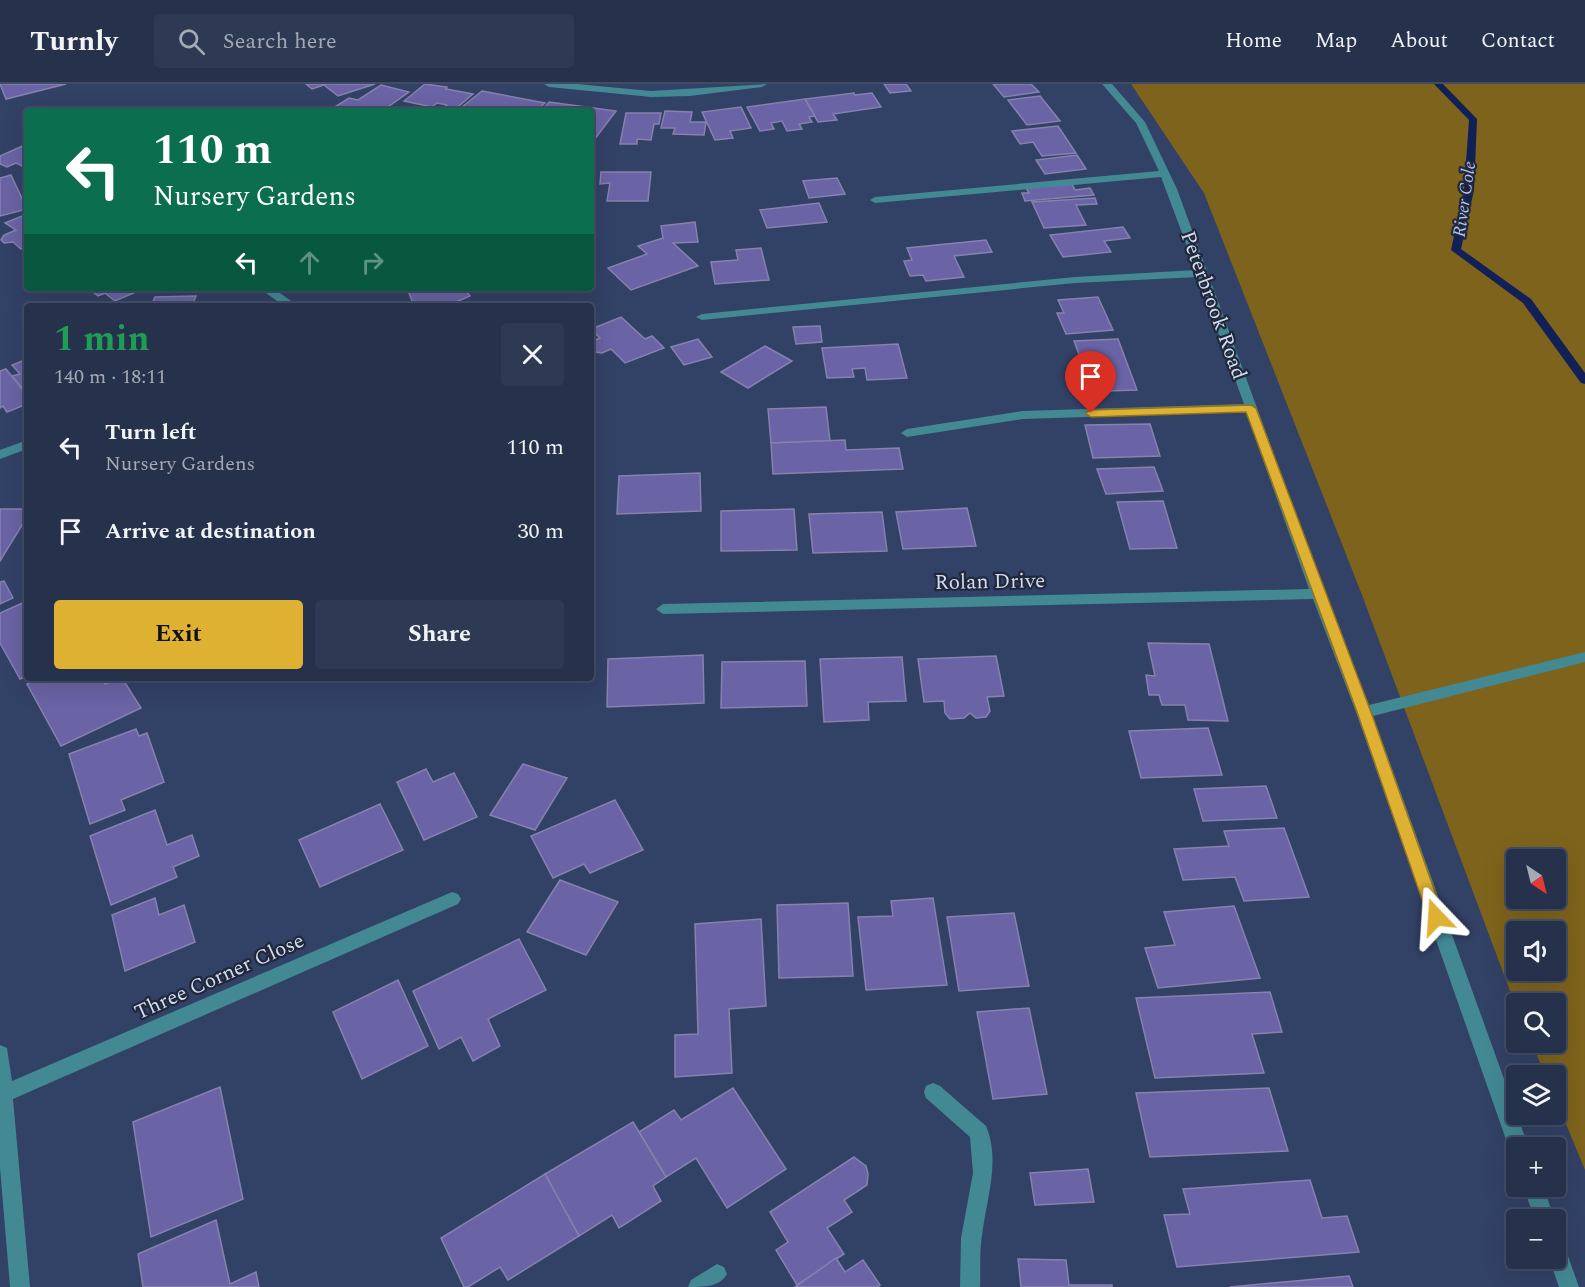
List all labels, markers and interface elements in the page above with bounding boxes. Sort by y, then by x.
search box [154,14,574,68]
text: Turnly [30,20,118,63]
icon: search [175,25,208,58]
text: Search here [223,25,337,58]
text: Home [1225,25,1282,57]
text: Map [1315,25,1357,57]
text: About [1390,25,1448,57]
text: Contact [1481,25,1555,57]
text: 110 m [153,119,272,182]
icon: left [54,132,132,210]
water label: River Cole [1446,159,1483,239]
text: Nursery Gardens [153,176,356,218]
street label: Peterbrook Road [1171,226,1255,384]
icon: left [230,246,263,279]
icon: ahead [293,246,326,279]
icon: right [356,246,389,279]
text: 1 min [54,312,150,367]
button: close [501,323,564,386]
pin [1065,351,1116,413]
icon: arrive [1074,360,1107,393]
text: 140 m · 18:11 [54,362,166,392]
text: Turn left [105,416,197,449]
icon: left [54,431,87,464]
text: 110 m [507,431,564,464]
text: Nursery Gardens [105,449,255,479]
icon: arrive [54,515,87,548]
text: Arrive at destination [105,515,316,548]
text: 30 m [518,515,564,548]
street label: Rolan Drive [934,565,1046,599]
button: Exit [54,600,303,669]
button: Share [315,600,564,669]
north arrow [1506,849,1566,909]
map controls [1506,849,1566,1269]
position arrow [1404,885,1468,949]
button: sound [1506,921,1566,981]
street label: Three Corner Close [129,925,310,1029]
button: search [1506,993,1566,1053]
button: layers [1506,1065,1566,1125]
button: + [1506,1137,1566,1197]
button: − [1506,1209,1566,1269]

